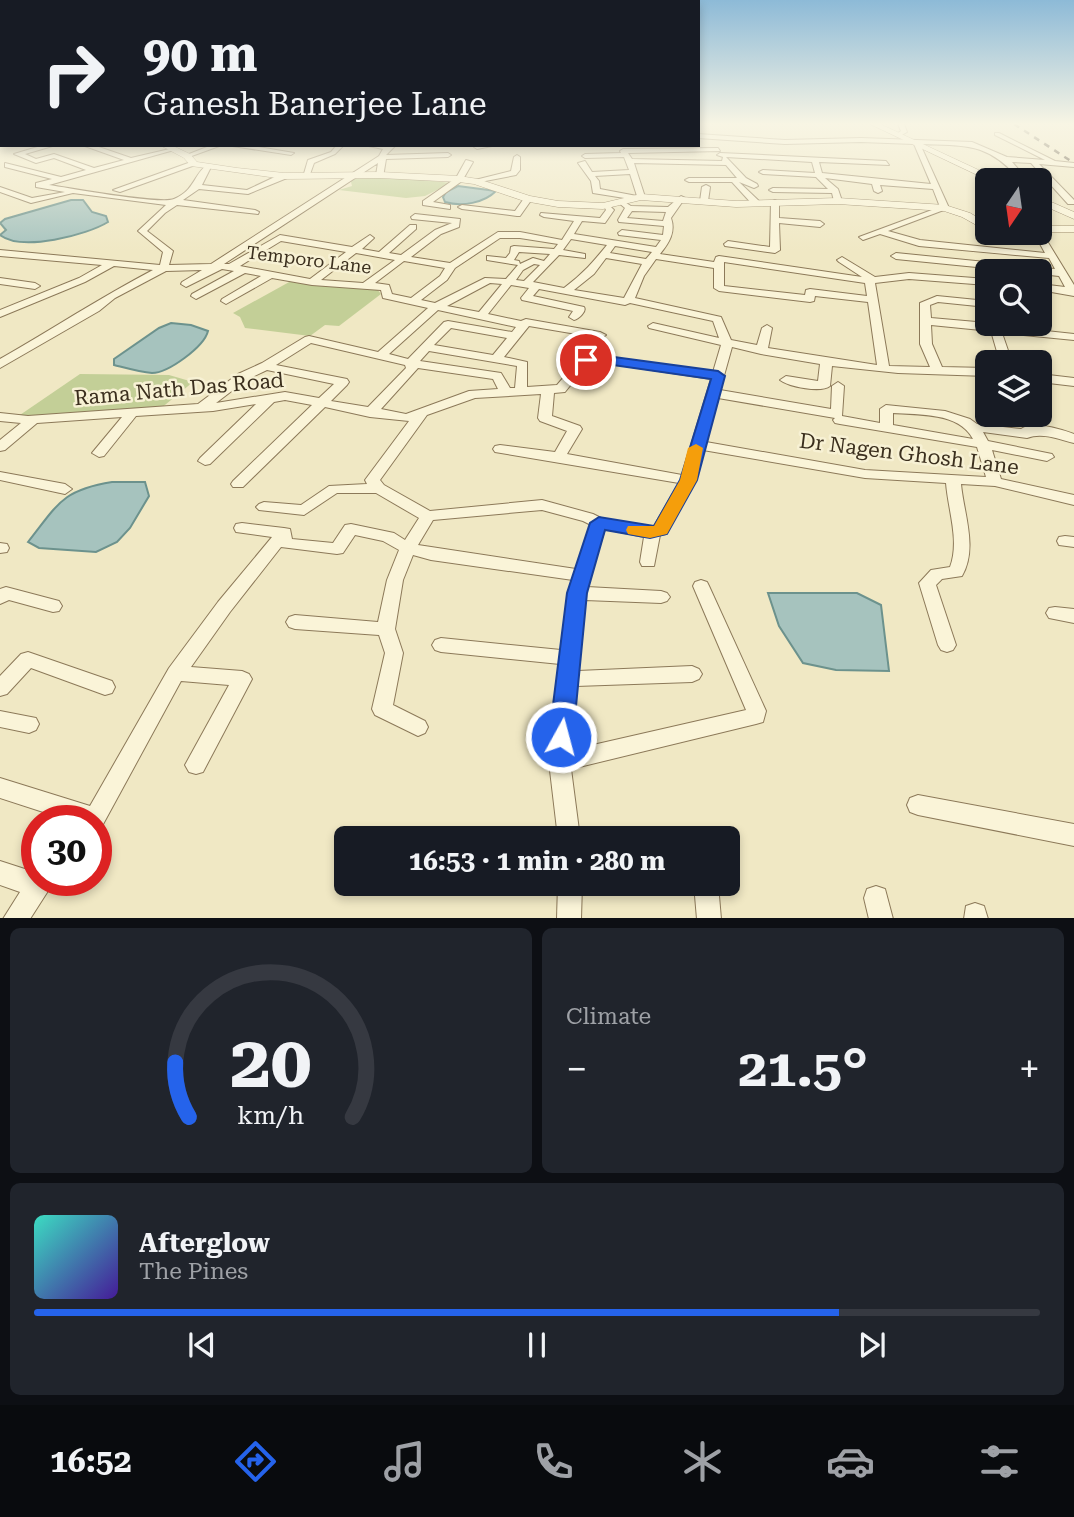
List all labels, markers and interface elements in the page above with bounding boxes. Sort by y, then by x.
text: 90 m [143,26,258,83]
icon: right [28,28,119,119]
text: Ganesh Banerjee Lane [143,85,487,123]
north arrow [975,168,1052,245]
map controls [975,168,1052,427]
street label: Temporo Lane [246,241,373,278]
button: search [975,259,1052,336]
pin [556,330,616,390]
icon: arrive [567,341,605,379]
button: layers [975,350,1052,427]
street label: Rama Nath Das Road [73,368,285,410]
street label: Dr Nagen Ghosh Lane [798,429,1020,479]
position arrow [524,700,598,774]
speed limit sign: 30 [21,805,112,896]
text: 16:53 · 1 min · 280 m [409,846,665,876]
text: Climate [566,1003,651,1030]
text: 20 [230,1020,312,1105]
text: 21.5° [738,1038,868,1099]
text: − [566,1047,587,1091]
text: + [1019,1047,1040,1091]
text: km/h [238,1100,304,1129]
text: Afterglow [139,1228,270,1258]
text: The Pines [139,1258,248,1285]
icon: previous [183,1326,221,1364]
icon: pause [518,1326,556,1364]
icon: next [853,1326,891,1364]
icon: directions [231,1437,280,1486]
icon: music [380,1437,429,1486]
icon: phone [529,1437,578,1486]
icon: climate [678,1437,727,1486]
icon: car [826,1437,875,1486]
icon: filters [975,1437,1024,1486]
text: 16:52 [50,1442,132,1480]

